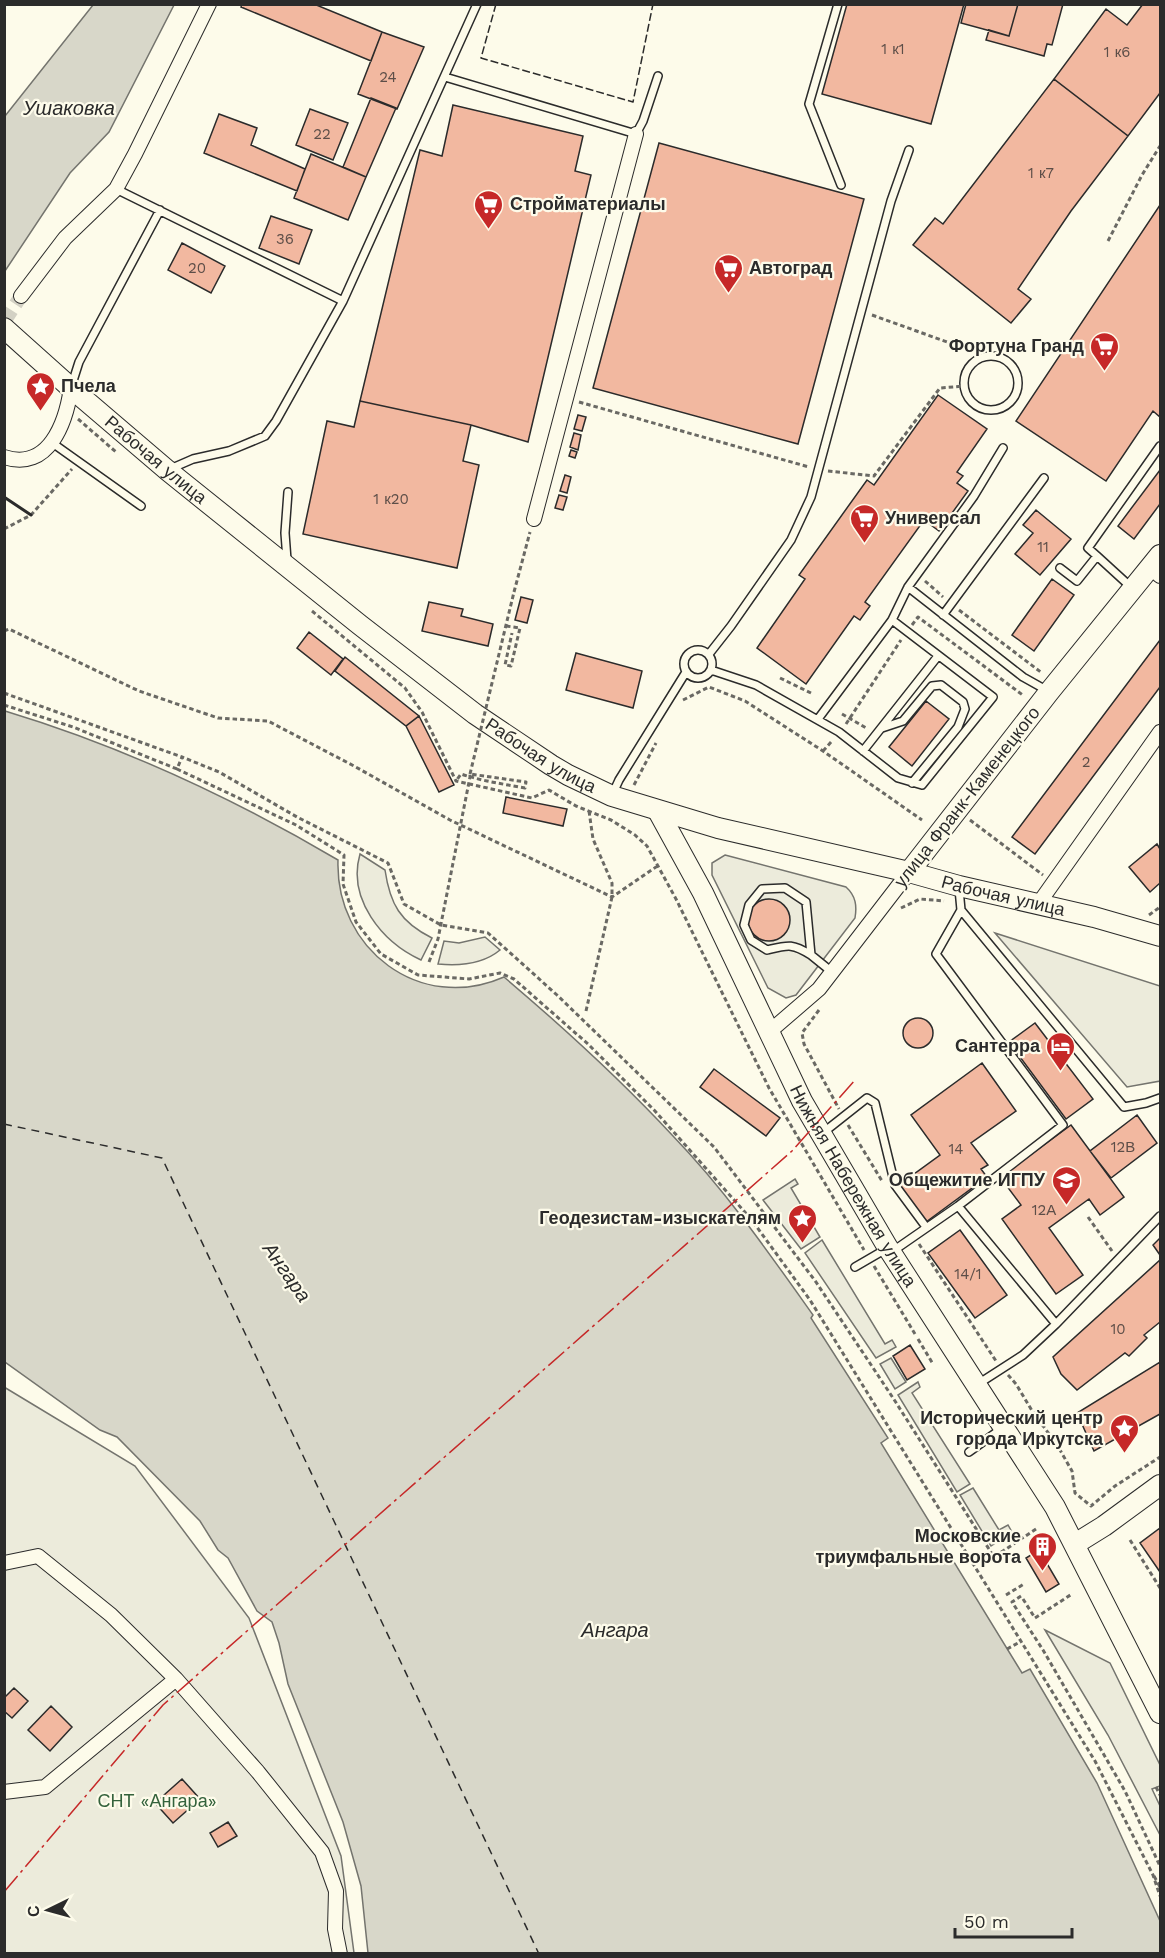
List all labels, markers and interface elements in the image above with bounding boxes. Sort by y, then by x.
house number: 1 к1 [881,40,905,58]
house number: 1 к6 [1104,43,1130,61]
house number: 24 [379,68,397,86]
water label: Ушаковка [22,96,115,120]
house number: 22 [313,125,331,143]
house number: 1 к7 [1028,164,1054,182]
supermarket icon: Стройматериалы [473,188,505,230]
place label: Стройматериалы [510,193,666,214]
house number: 36 [276,230,294,248]
supermarket icon: Автоград [712,252,744,294]
place label: Автоград [749,257,833,278]
house number: 20 [188,259,206,277]
supermarket icon: Фортуна Гранд [1089,330,1121,372]
place label: Фортуна Гранд [949,335,1085,356]
place icon: Пчела [24,370,56,412]
place label: Пчела [61,375,117,396]
street label: Рабочая улица [101,411,212,508]
house number: 1 к20 [373,490,409,508]
supermarket icon: Универсал [848,502,880,544]
place label: Универсал [885,507,981,528]
house number: 11 [1037,538,1049,556]
street label: улица Франк-Каменецкого [889,702,1044,891]
street label: Рабочая улица [482,713,600,797]
house number: 2 [1082,753,1090,771]
street label: Рабочая улица [939,871,1068,920]
hotel icon: Сантерра [1045,1030,1077,1072]
place label: Сантерра [955,1035,1041,1056]
street label: Нижняя Набережная улица [786,1081,922,1292]
house number: 12В [1111,1138,1135,1156]
house number: 14 [948,1140,964,1158]
school or university icon: Общежитие ИГПУ [1050,1164,1082,1206]
place label: Общежитие ИГПУ [889,1169,1046,1190]
house number: 12А [1032,1201,1056,1219]
place icon: Геодезистам-изыскателям [786,1202,818,1244]
place label: Геодезистам-изыскателям [539,1207,781,1228]
water label: Ангара [257,1237,316,1306]
house number: 14/1 [954,1265,982,1283]
house number: 10 [1110,1320,1126,1338]
place label: Исторический центр города Иркутска [920,1407,1104,1449]
place icon: Исторический центр города Иркутска [1108,1412,1140,1454]
place label: Московские триумфальные ворота [815,1525,1022,1567]
building icon: Московские триумфальные ворота [1026,1530,1058,1572]
water label: Ангара [580,1618,649,1642]
park label: СНТ «Ангара» [97,1790,217,1811]
north arrow [18,1880,78,1940]
scale bar [955,1901,1072,1939]
text: С [24,1904,44,1918]
text: 50 m [964,1911,1009,1932]

